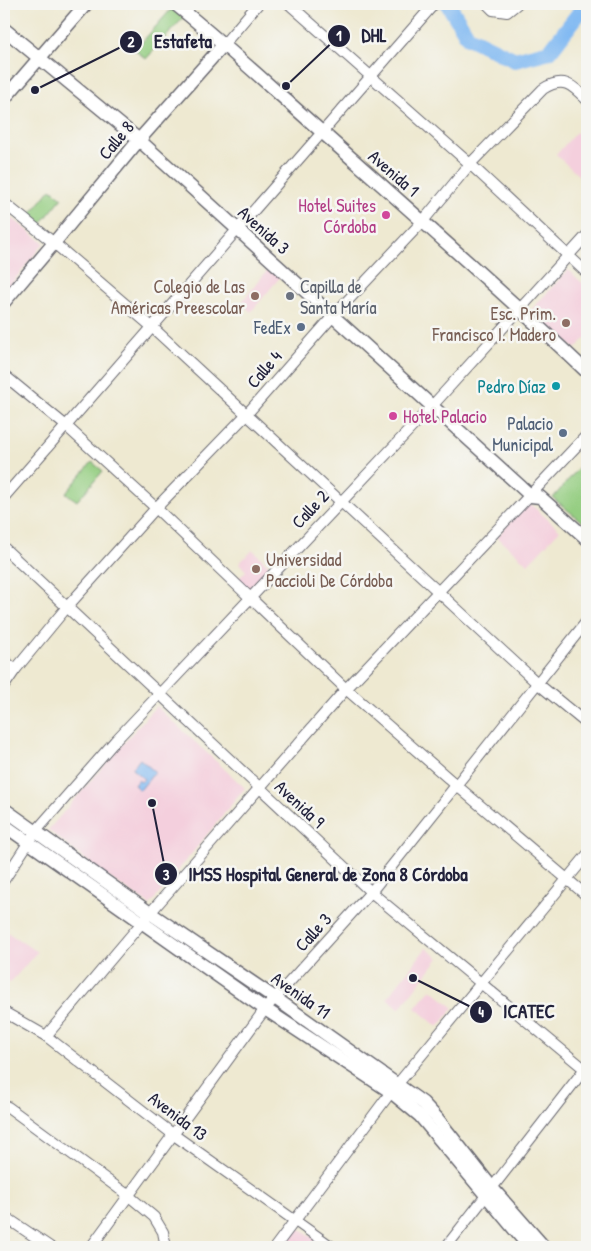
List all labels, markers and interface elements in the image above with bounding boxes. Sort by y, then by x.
callout: DHL [327,19,397,53]
text: DHL [362,22,387,48]
callout: Estafeta [119,25,222,59]
text: 1 [336,25,342,46]
text: Estafeta [154,28,213,54]
text: 2 [127,31,135,52]
street label: Calle 8 [92,115,140,165]
street label: Avenida 1 [363,144,425,202]
place label: Hotel Suites Córdoba [298,193,376,239]
street label: Avenida 3 [233,200,295,260]
marker: Hotel Suites Córdoba [380,209,392,221]
place label: Colegio de Las Américas Preescolar [111,274,245,320]
place label: Capilla de Santa María [300,274,377,320]
marker: Colegio de Las Américas Preescolar [249,290,261,302]
marker: Capilla de Santa María [284,290,296,302]
place label: Esc. Prim. Francisco I. Madero [431,301,556,347]
place label: FedEx [253,315,291,340]
marker: Esc. Prim. Francisco I. Madero [560,317,572,329]
marker: FedEx [295,321,307,333]
street label: Calle 4 [241,344,288,393]
place label: Pedro Díaz [477,374,546,399]
marker: Pedro Díaz [550,380,562,392]
place label: Hotel Palacio [403,404,487,429]
marker: Hotel Palacio [387,410,399,422]
place label: Palacio Municipal [492,411,553,457]
marker: Palacio Municipal [557,427,569,439]
street label: Calle 2 [286,484,335,534]
place label: Universidad Paccioli De Córdoba [266,547,393,593]
marker: Universidad Paccioli De Córdoba [250,563,262,575]
street label: Avenida 9 [269,774,331,834]
callout: IMSS Hospital General de Zona 8 Córdoba [153,857,478,891]
text: IMSS Hospital General de Zona 8 Córdoba [188,861,468,888]
text: 3 [163,864,170,885]
street label: Calle 3 [289,907,337,957]
street label: Avenida 11 [267,966,335,1024]
callout: ICATEC [468,995,565,1029]
text: ICATEC [503,998,555,1024]
text: 4 [478,1001,484,1022]
street label: Avenida 13 [143,1086,213,1146]

